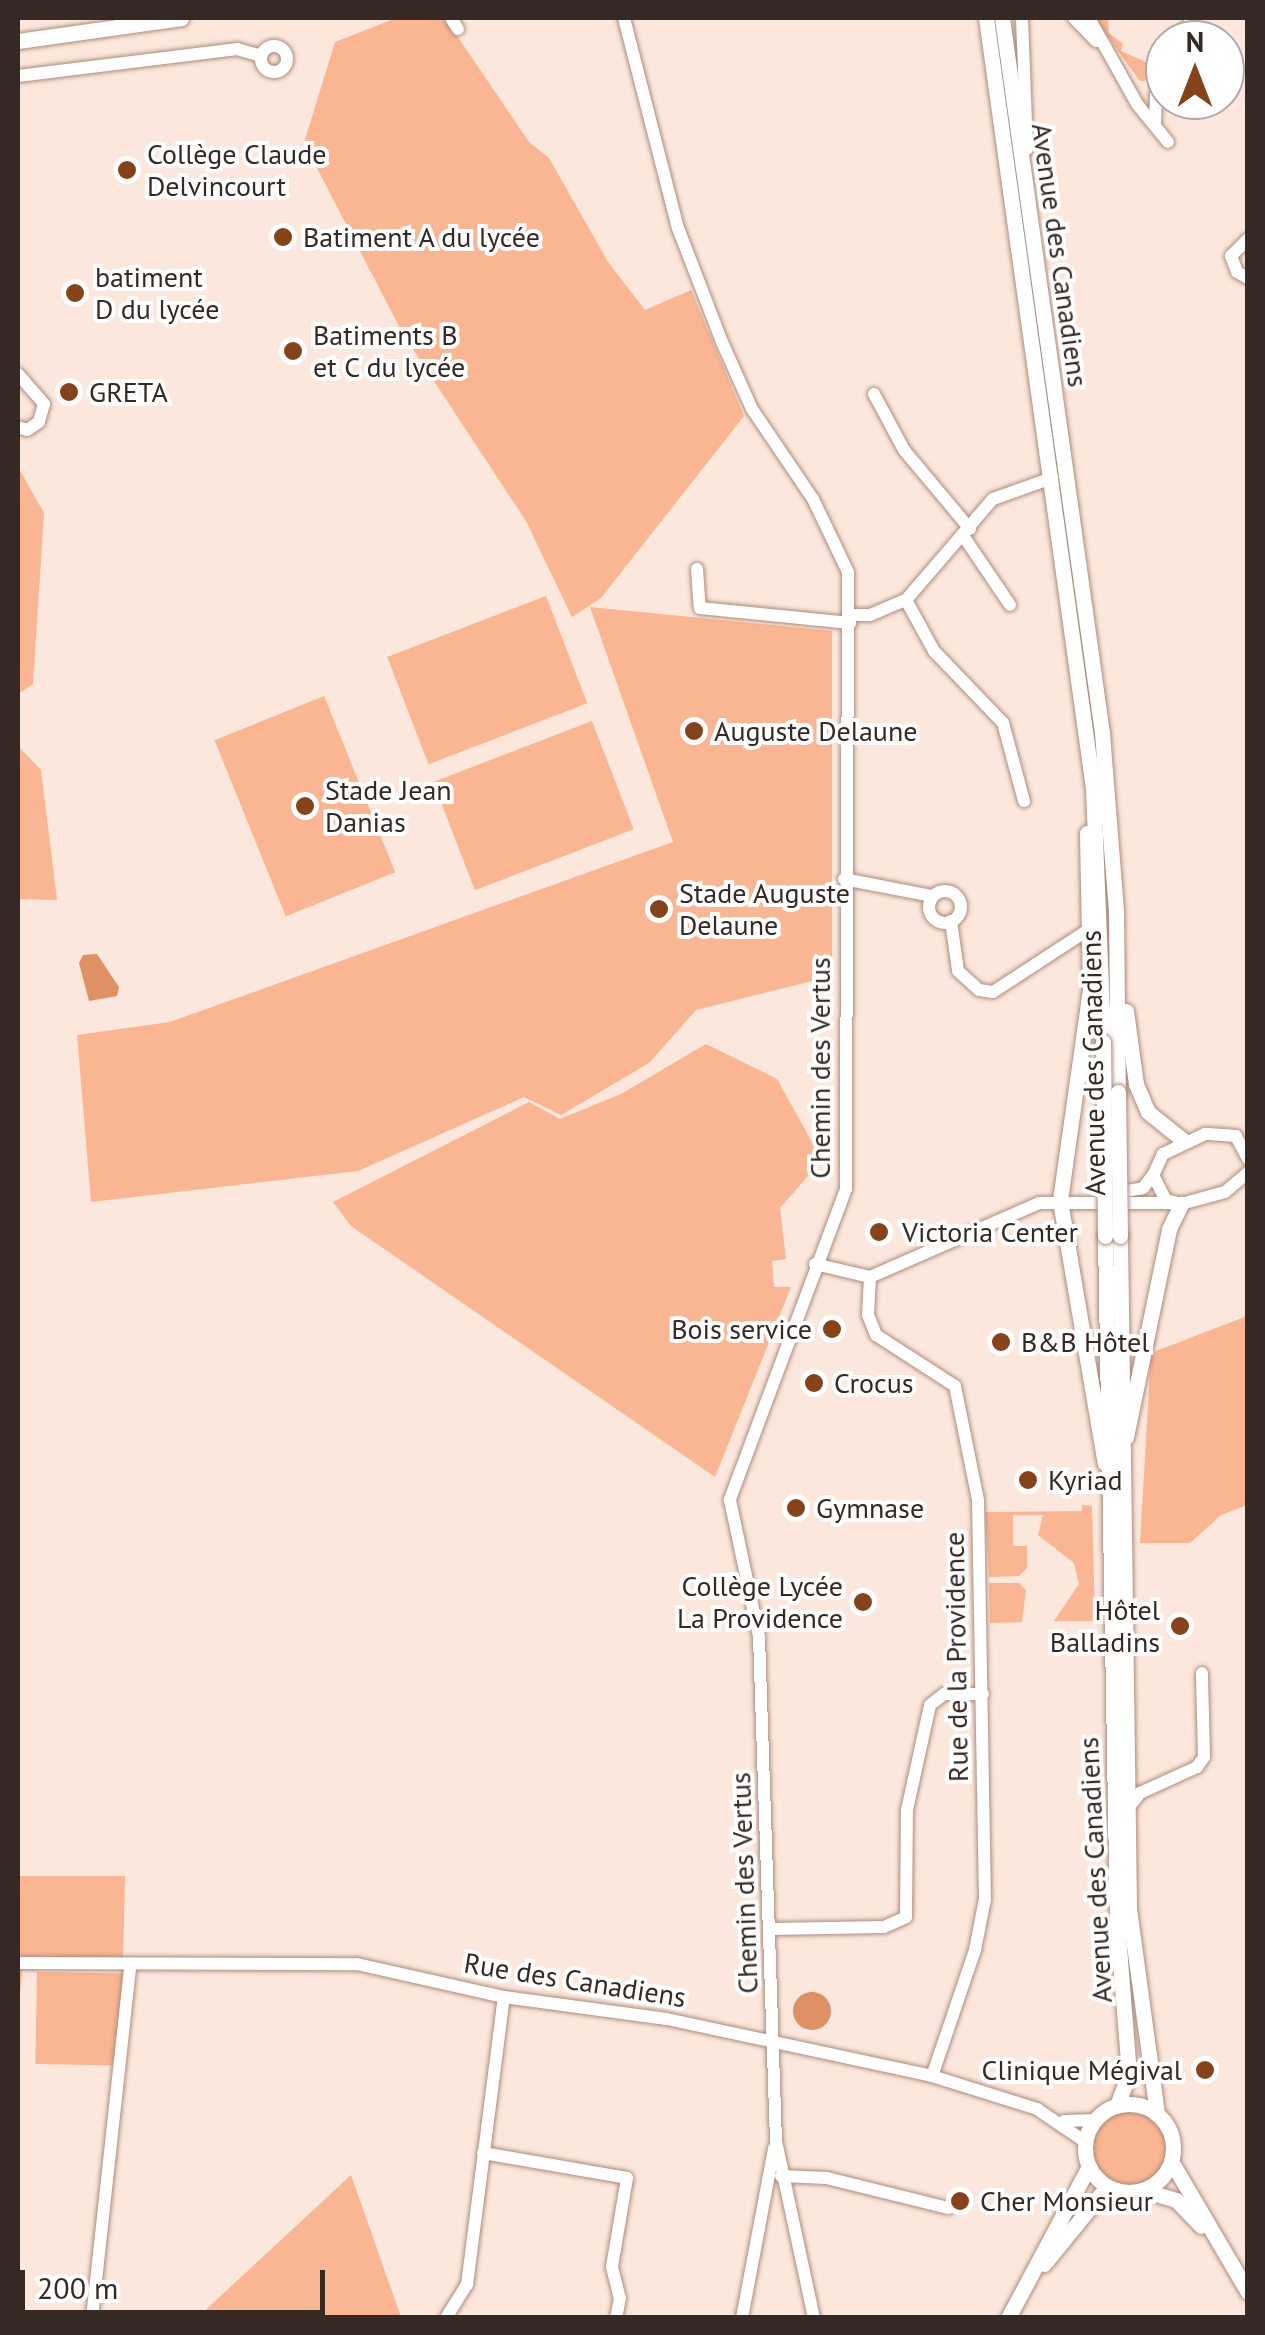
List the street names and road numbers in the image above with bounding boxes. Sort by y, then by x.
street label: Avenue des Canadiens [1025,121,1095,389]
street label: Avenue des Canadiens [1074,930,1112,1196]
street label: Chemin des Vertus [803,957,837,1179]
street label: Rue de la Providence [937,1532,975,1782]
street label: Avenue des Canadiens [1071,1736,1119,2004]
street label: Chemin des Vertus [723,1771,765,1995]
street label: Rue des Canadiens [462,1946,688,2014]

